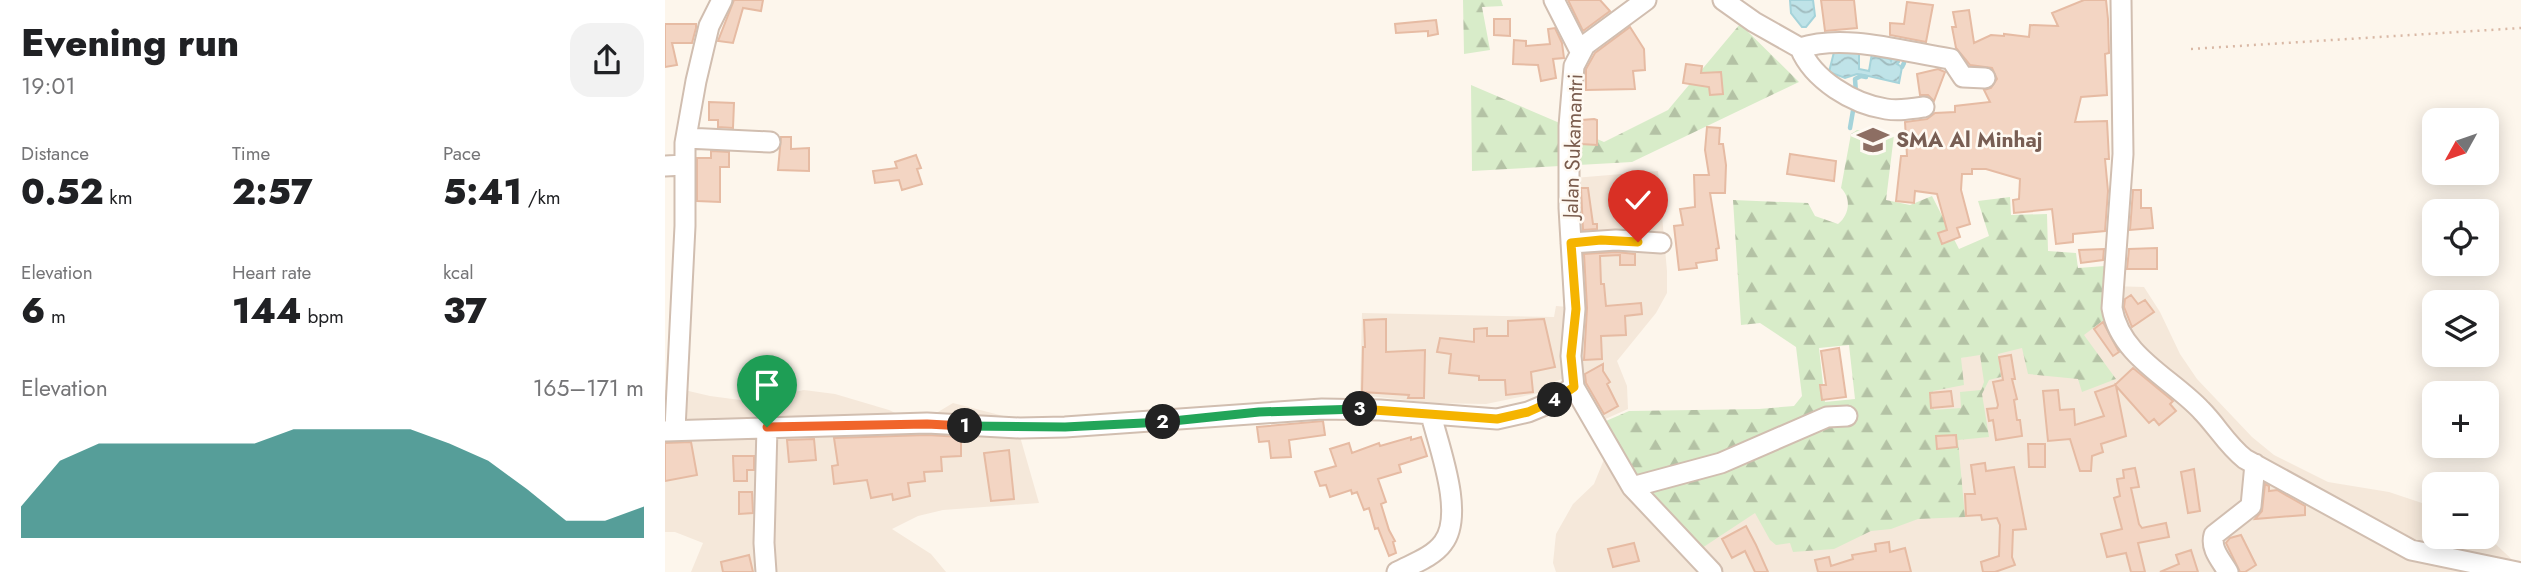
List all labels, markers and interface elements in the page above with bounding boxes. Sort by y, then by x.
text: Evening run [21,15,239,70]
button: share [570,23,644,97]
text: 19:01 [21,69,76,103]
street label: Jalan Sukamantri [1555,73,1591,222]
north arrow [2422,108,2499,186]
map controls [2422,108,2499,549]
school or university icon: SMA Al Minhaj [1856,123,1890,157]
place label: SMA Al Minhaj [1896,125,2043,155]
text: Distance [21,140,89,167]
text: Time [232,140,270,167]
text: Pace [443,140,481,167]
text: 0.52 [21,167,104,217]
text: 2:57 [232,167,313,217]
text: 5:41 [443,167,522,217]
pin [1608,170,1668,242]
icon: check [1619,181,1657,219]
text: km [104,184,133,211]
text: /km [522,184,561,211]
button: locate [2422,199,2499,276]
text: Elevation [21,259,93,286]
text: Heart rate [232,259,311,286]
text: kcal [443,259,474,286]
text: 6 [21,286,45,336]
text: 144 [232,286,302,336]
text: 37 [443,286,487,336]
button: layers [2422,290,2499,367]
text: m [45,303,66,330]
text: bpm [302,303,344,330]
pin [737,355,797,427]
icon: arrive [748,366,786,404]
text: Elevation [21,371,108,405]
text: 165–171 m [533,371,644,405]
button: + [2422,381,2499,458]
pin: 4 [1537,382,1573,418]
text: 4 [1548,386,1561,413]
pin: 3 [1343,392,1377,426]
text: 3 [1354,395,1365,422]
pin: 2 [1145,404,1181,440]
pin: 1 [947,408,983,444]
text: 2 [1156,408,1169,435]
text: 1 [960,412,969,439]
button: − [2422,472,2499,549]

